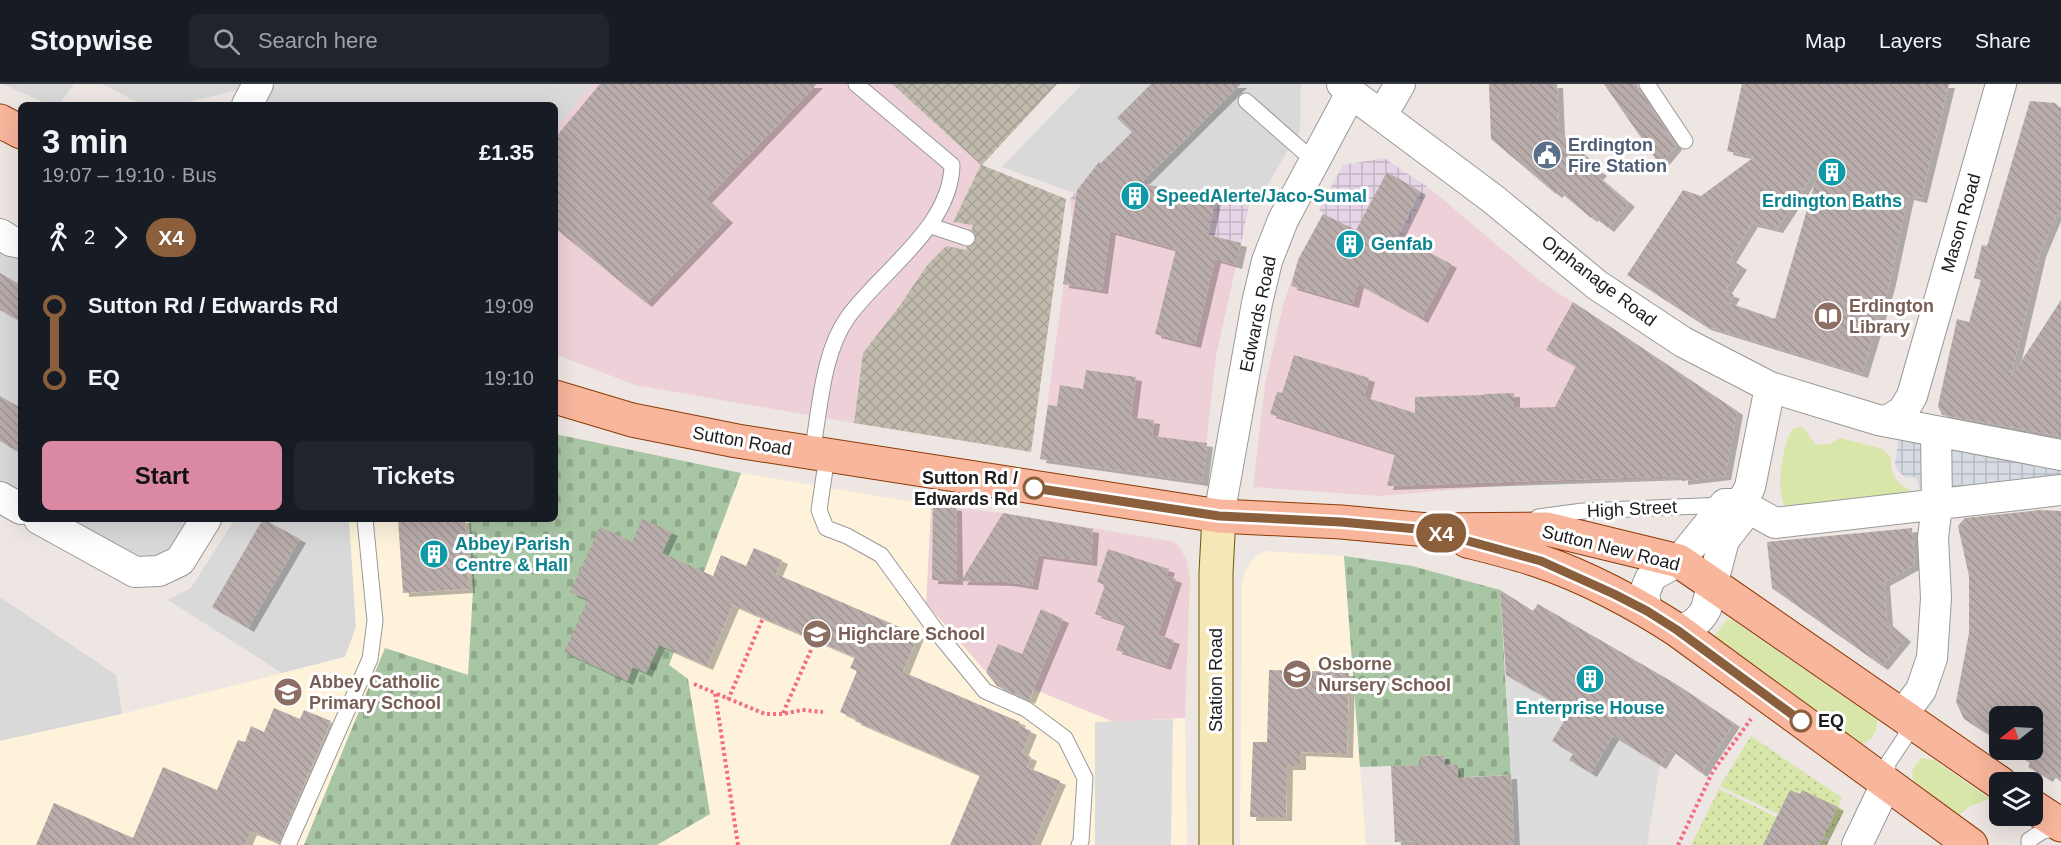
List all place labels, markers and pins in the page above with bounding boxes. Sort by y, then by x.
place label: Erdington Fire Station [1568,135,1667,176]
public building icon: Erdington Fire Station [1531,139,1563,171]
building icon: Erdington Baths [1816,156,1848,188]
building icon: SpeedAlerte/Jaco-Sumal [1119,180,1151,212]
place label: SpeedAlerte/Jaco-Sumal [1156,186,1367,206]
place label: Erdington Baths [1762,191,1902,211]
building icon: Genfab [1334,228,1366,260]
place label: Genfab [1371,234,1433,254]
place label: Erdington Library [1849,296,1934,337]
library icon: Erdington Library [1812,300,1844,332]
place label: Sutton Rd / Edwards Rd [914,468,1018,509]
marker: Sutton Rd / Edwards Rd [1023,477,1045,499]
place label: Abbey Parish Centre & Hall [455,534,570,575]
building icon: Abbey Parish Centre & Hall [418,538,450,570]
school or university icon: Highclare School [801,618,833,650]
place label: Highclare School [838,624,985,644]
place label: Osborne Nursery School [1318,654,1451,695]
school or university icon: Osborne Nursery School [1281,658,1313,690]
building icon: Enterprise House [1574,663,1606,695]
place label: Abbey Catholic Primary School [309,672,441,713]
school or university icon: Abbey Catholic Primary School [272,676,304,708]
place label: Enterprise House [1515,698,1665,718]
marker: EQ [1790,710,1812,732]
place label: EQ [1818,711,1844,731]

